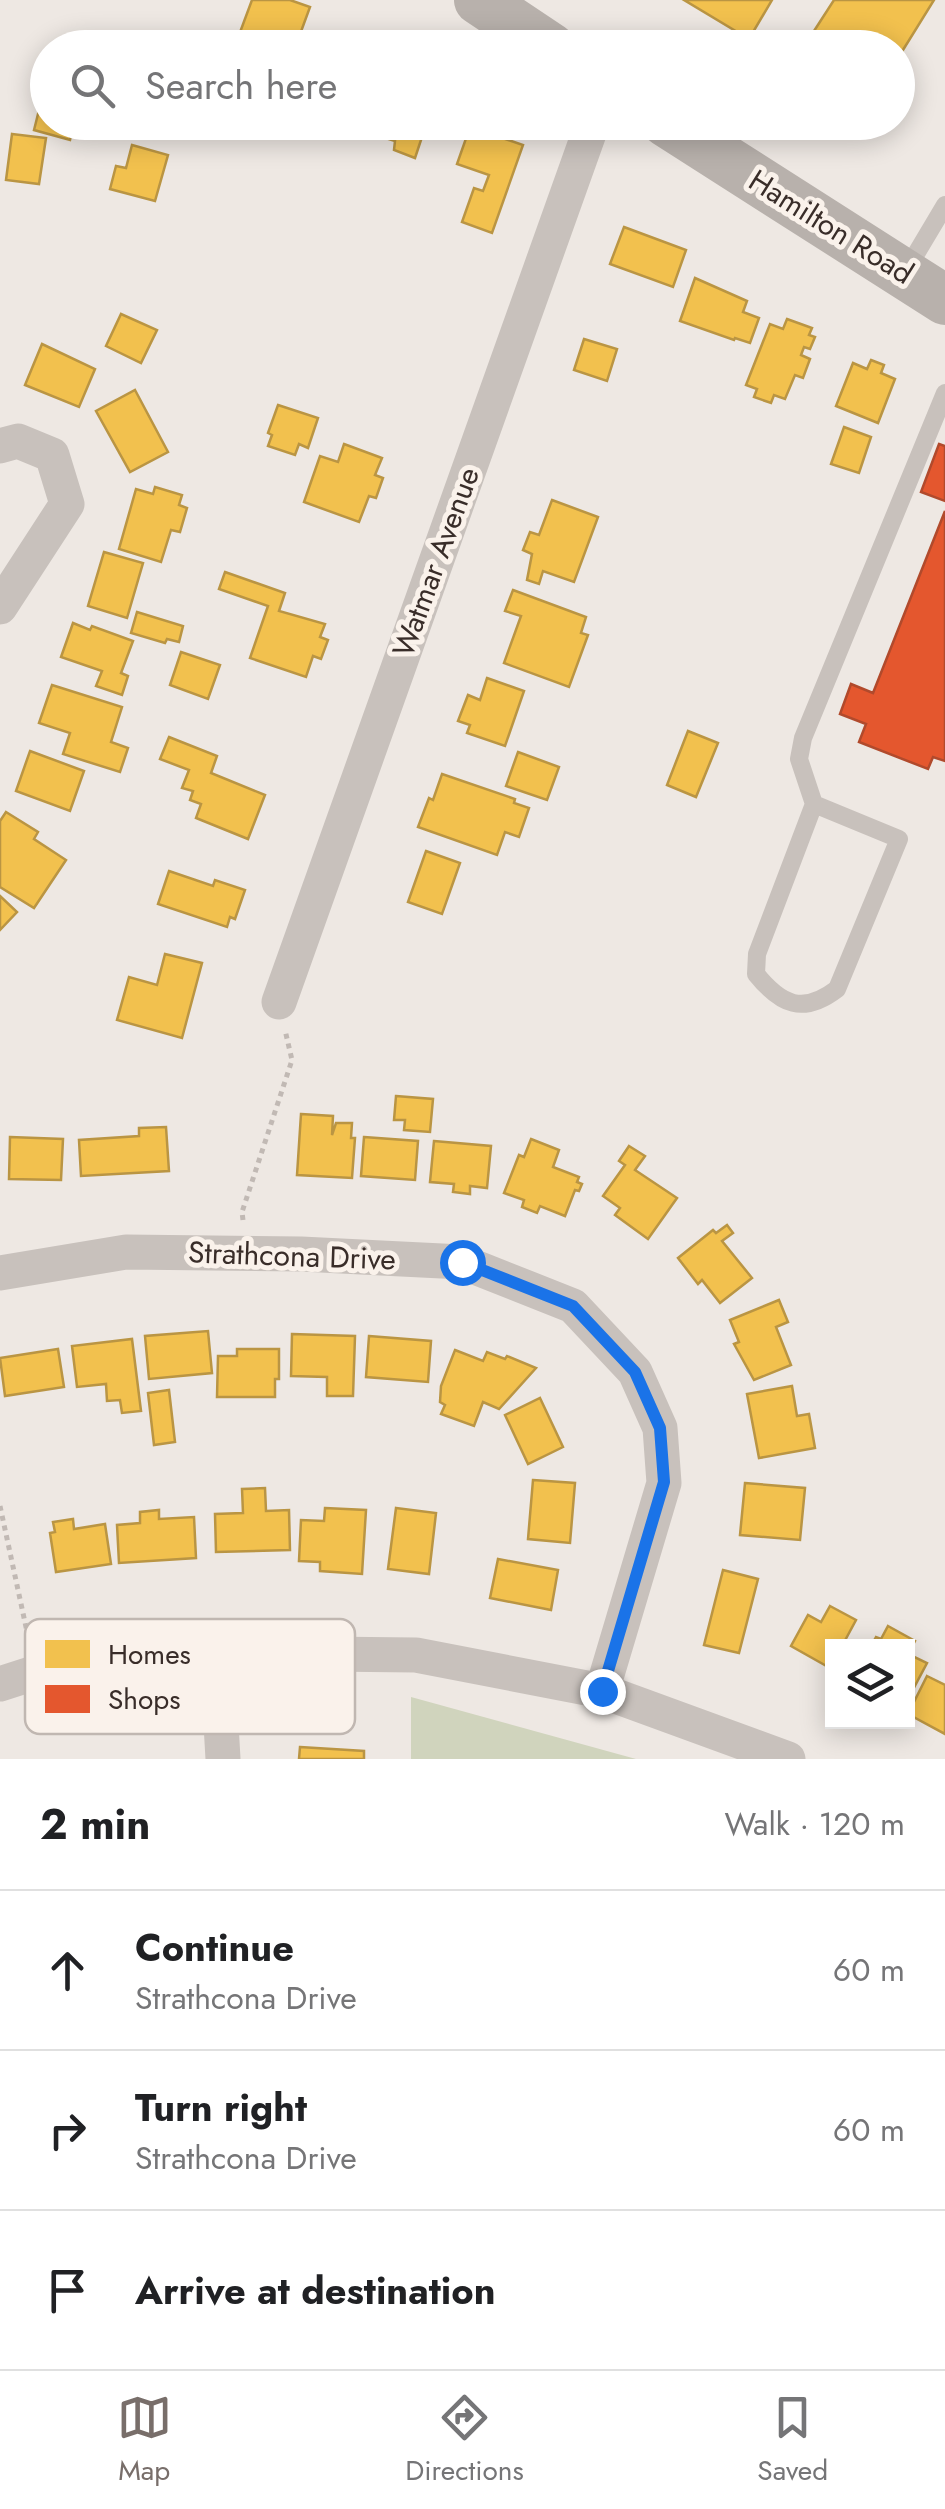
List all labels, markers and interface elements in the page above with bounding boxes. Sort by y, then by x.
search box [30,30,915,140]
icon: search [65,58,120,113]
text: Search here [145,58,337,113]
street label: Hamilton Road [741,159,922,294]
street label: Watmar Avenue [381,461,490,663]
street label: Strathcona Drive [187,1230,397,1281]
route start [440,1240,486,1286]
legend [25,1619,355,1734]
text: Homes [108,1634,191,1675]
map controls [825,1639,915,1729]
button: layers [825,1639,915,1729]
route end [580,1669,626,1715]
text: Shops [108,1679,181,1720]
text: 2 min [40,1794,150,1855]
text: Walk · 120 m [725,1801,905,1847]
text: Continue [135,1920,294,1975]
icon: ahead [40,1943,95,1998]
text: 60 m [833,1947,905,1993]
text: Strathcona Drive [135,1975,357,2021]
text: Turn right [135,2080,307,2135]
icon: right [40,2103,95,2158]
text: 60 m [833,2107,905,2153]
text: Strathcona Drive [135,2135,357,2181]
icon: arrive [40,2263,95,2318]
text: Arrive at destination [135,2263,496,2318]
tab: Map [117,2390,172,2491]
tab: Directions [405,2390,524,2491]
tab: Saved [757,2390,828,2491]

